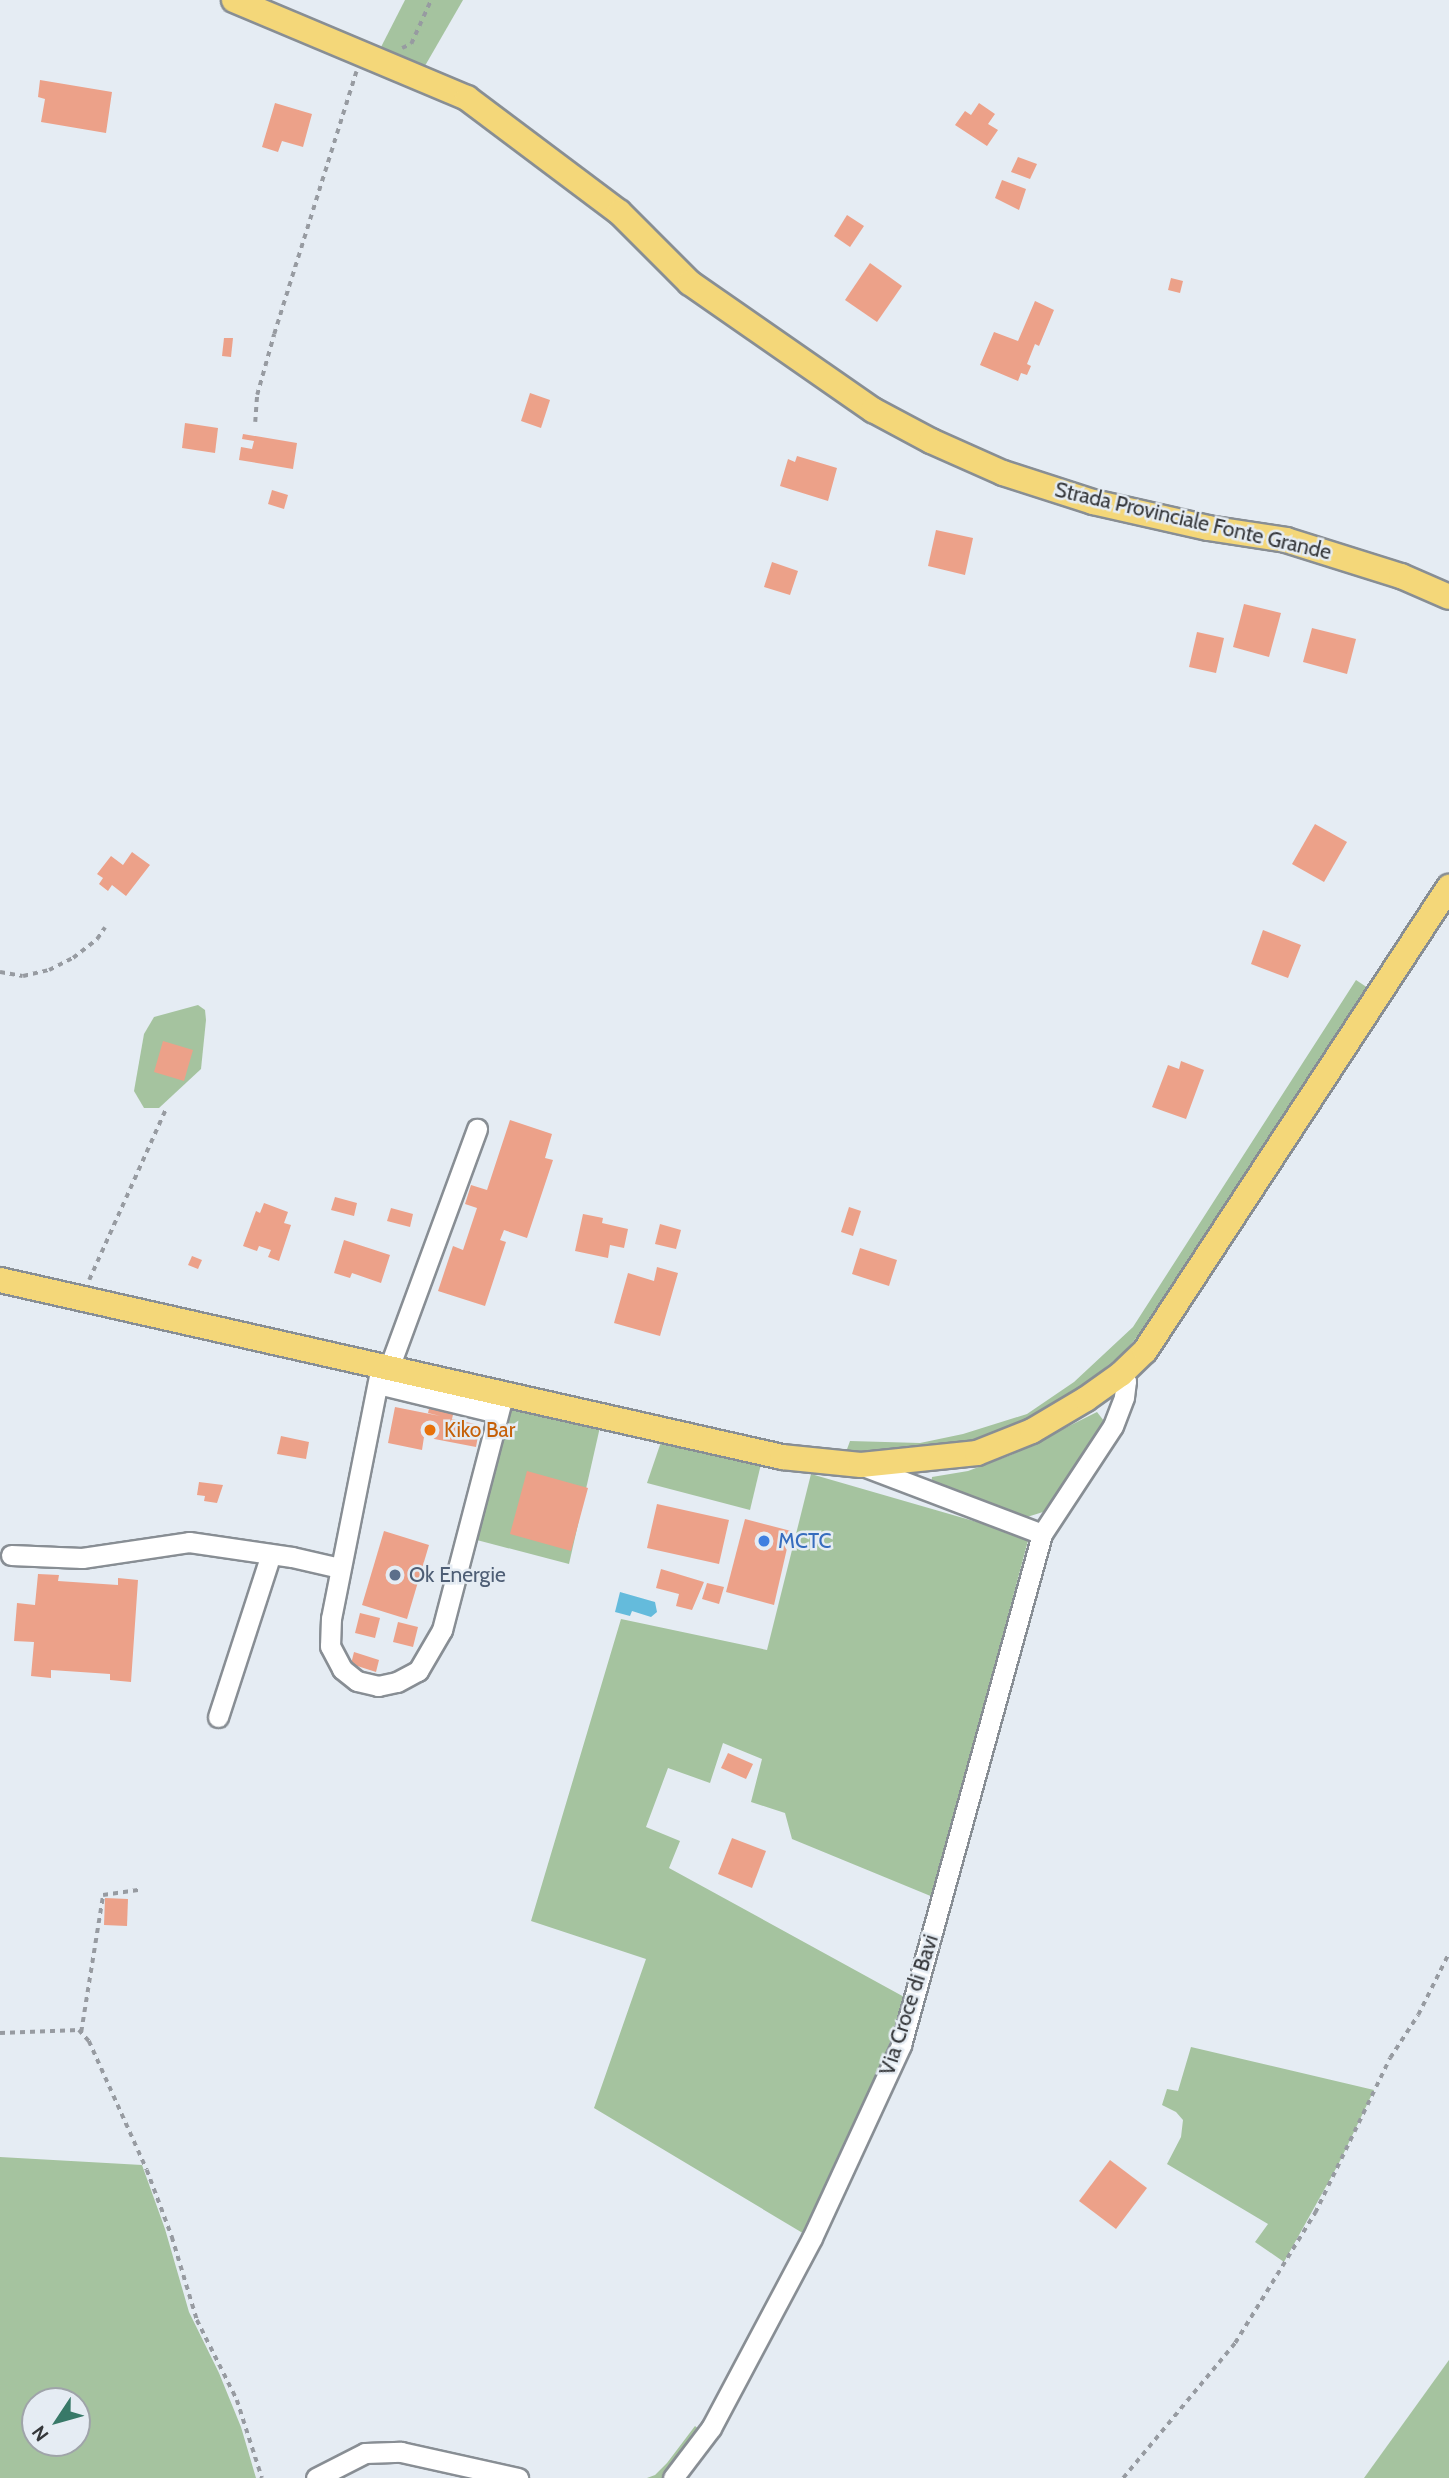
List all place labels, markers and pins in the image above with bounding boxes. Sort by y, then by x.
place label: Kiko Bar [444,1417,515,1443]
marker: Kiko Bar [422,1422,438,1438]
place label: MCTC [778,1528,832,1554]
marker: MCTC [756,1533,772,1549]
place label: Ok Energie [409,1562,506,1588]
marker: Ok Energie [387,1567,403,1583]

